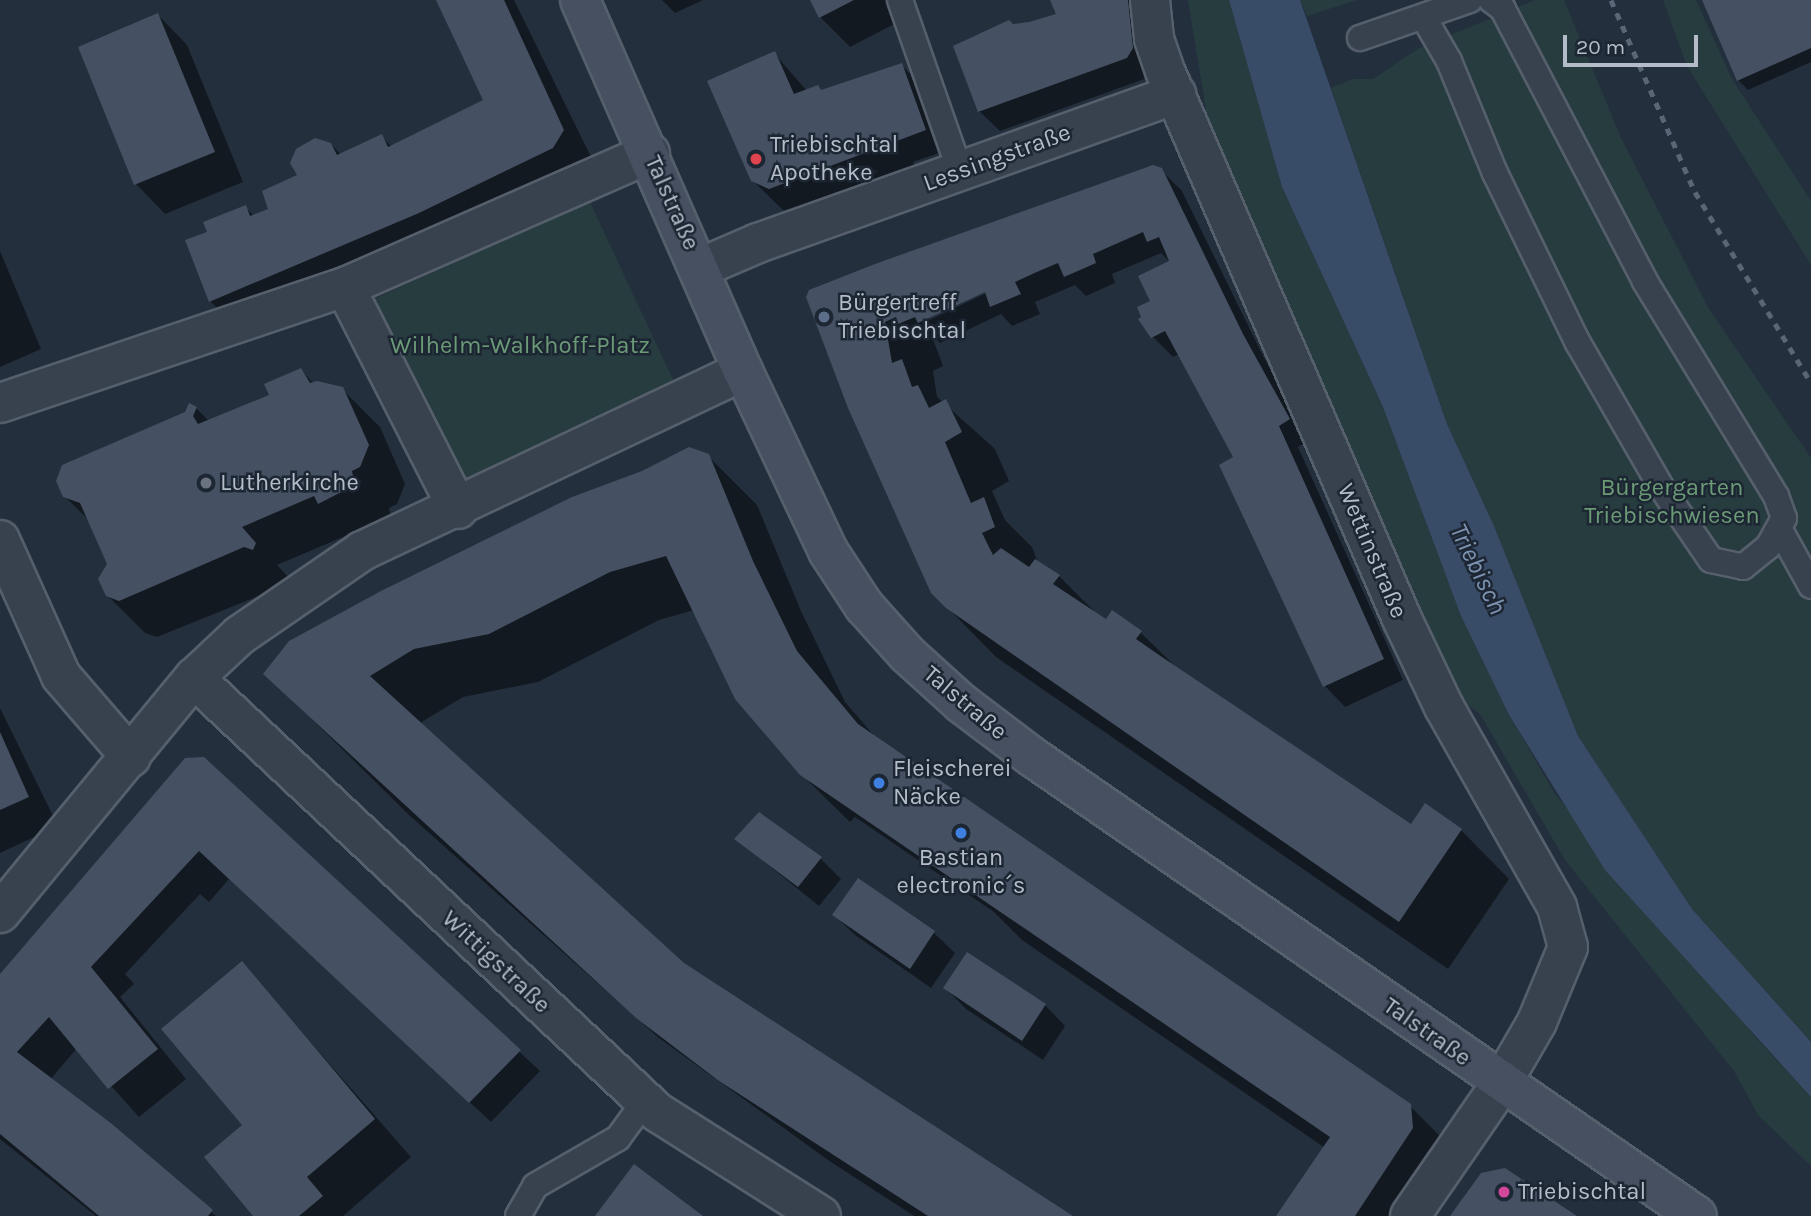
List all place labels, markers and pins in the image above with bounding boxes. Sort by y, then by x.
place label: Triebischtal Apotheke [770,131,898,187]
marker: Triebischtal Apotheke [748,151,764,167]
place label: Bürgertreff Triebischtal [838,289,966,345]
marker: Bürgertreff Triebischtal [816,309,832,325]
place label: Lutherkirche [220,469,359,497]
marker: Lutherkirche [198,475,214,491]
place label: Fleischerei Näcke [893,755,1012,811]
marker: Fleischerei Näcke [871,775,887,791]
marker: Bastian electronic´s [953,825,969,841]
place label: Bastian electronic´s [897,844,1025,900]
place label: Triebischtal [1518,1178,1646,1206]
marker: Triebischtal [1496,1184,1512,1200]

